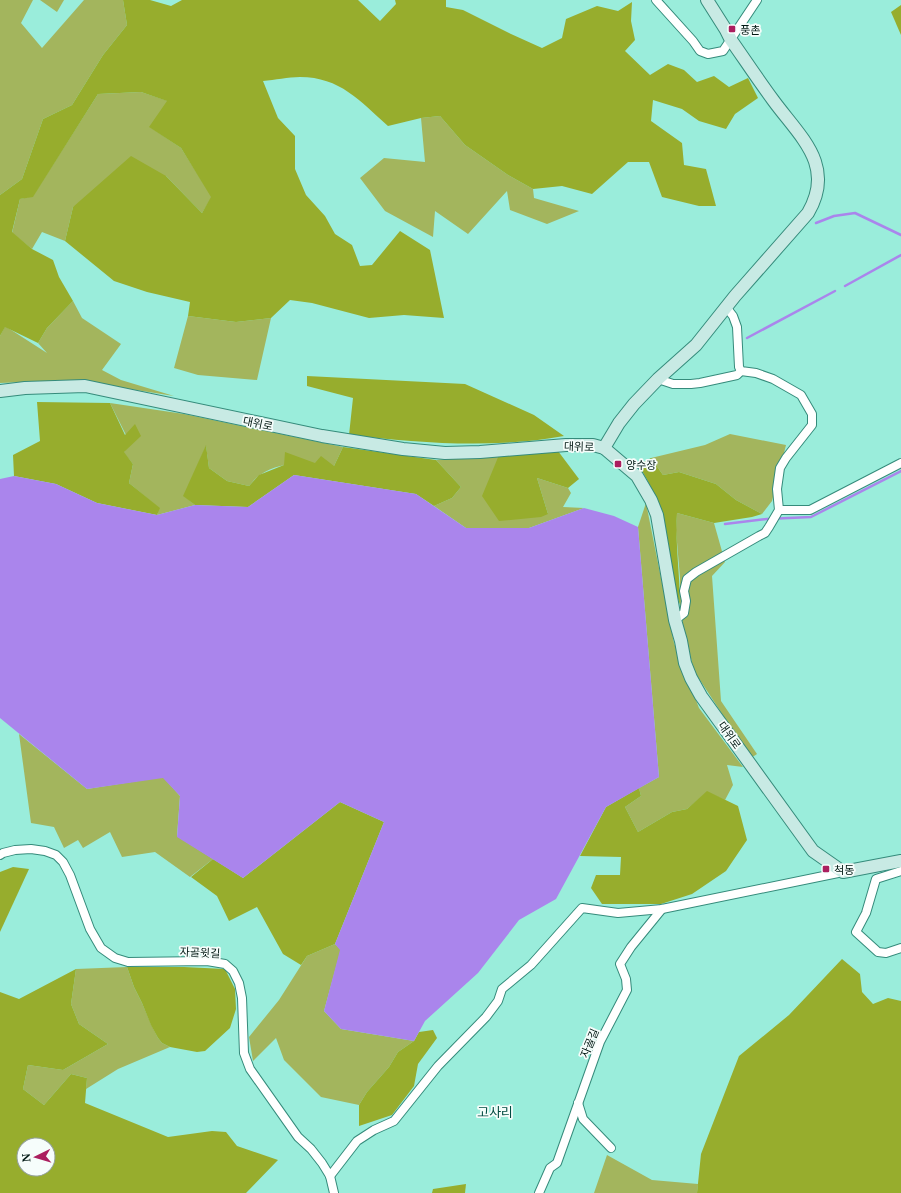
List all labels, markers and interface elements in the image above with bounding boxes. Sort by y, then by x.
place label: 풍촌 [740,22,760,37]
marker: 풍촌 [727,24,737,34]
street label: 대위로 [242,413,274,433]
street label: 대위로 [564,438,594,454]
place label: 양수장 [626,457,656,472]
marker: 양수장 [613,459,623,469]
street label: 대위로 [715,718,745,752]
place label: 척동 [834,862,854,877]
marker: 척동 [821,864,831,874]
street label: 자골윗길 [179,943,221,961]
street label: 자골길 [576,1026,602,1060]
district label: 고사리 [477,1103,513,1121]
north arrow [16,1137,56,1177]
text: N [18,1153,33,1163]

